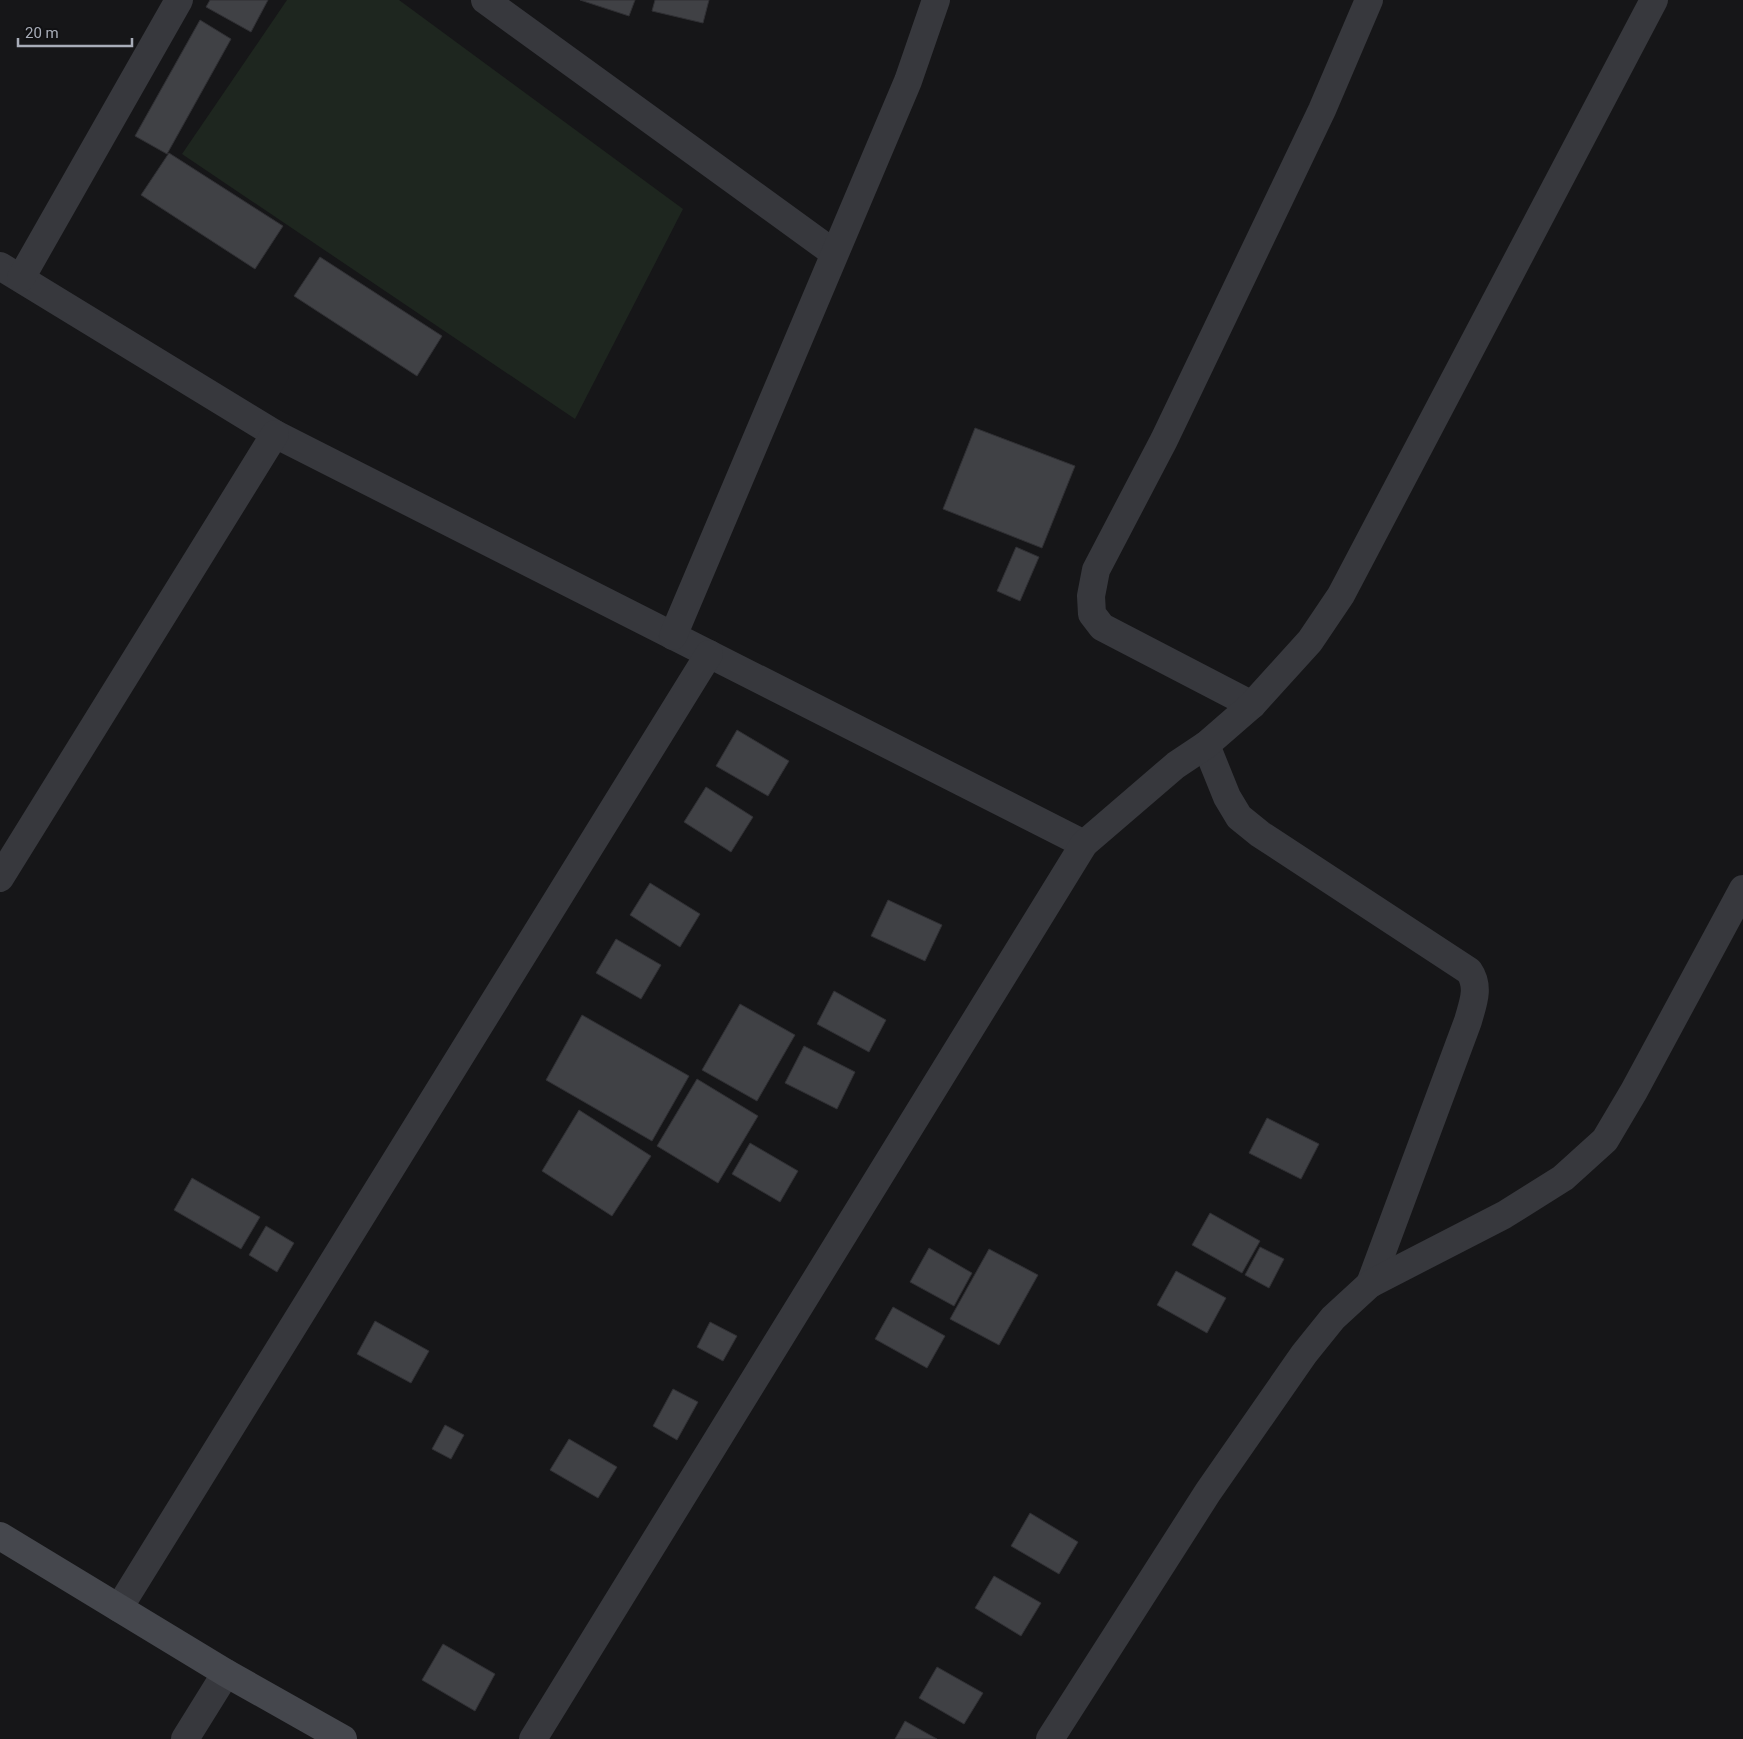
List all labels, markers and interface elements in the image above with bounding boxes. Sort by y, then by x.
scale bar [18,15,131,47]
text: 20 m [25,24,59,42]

